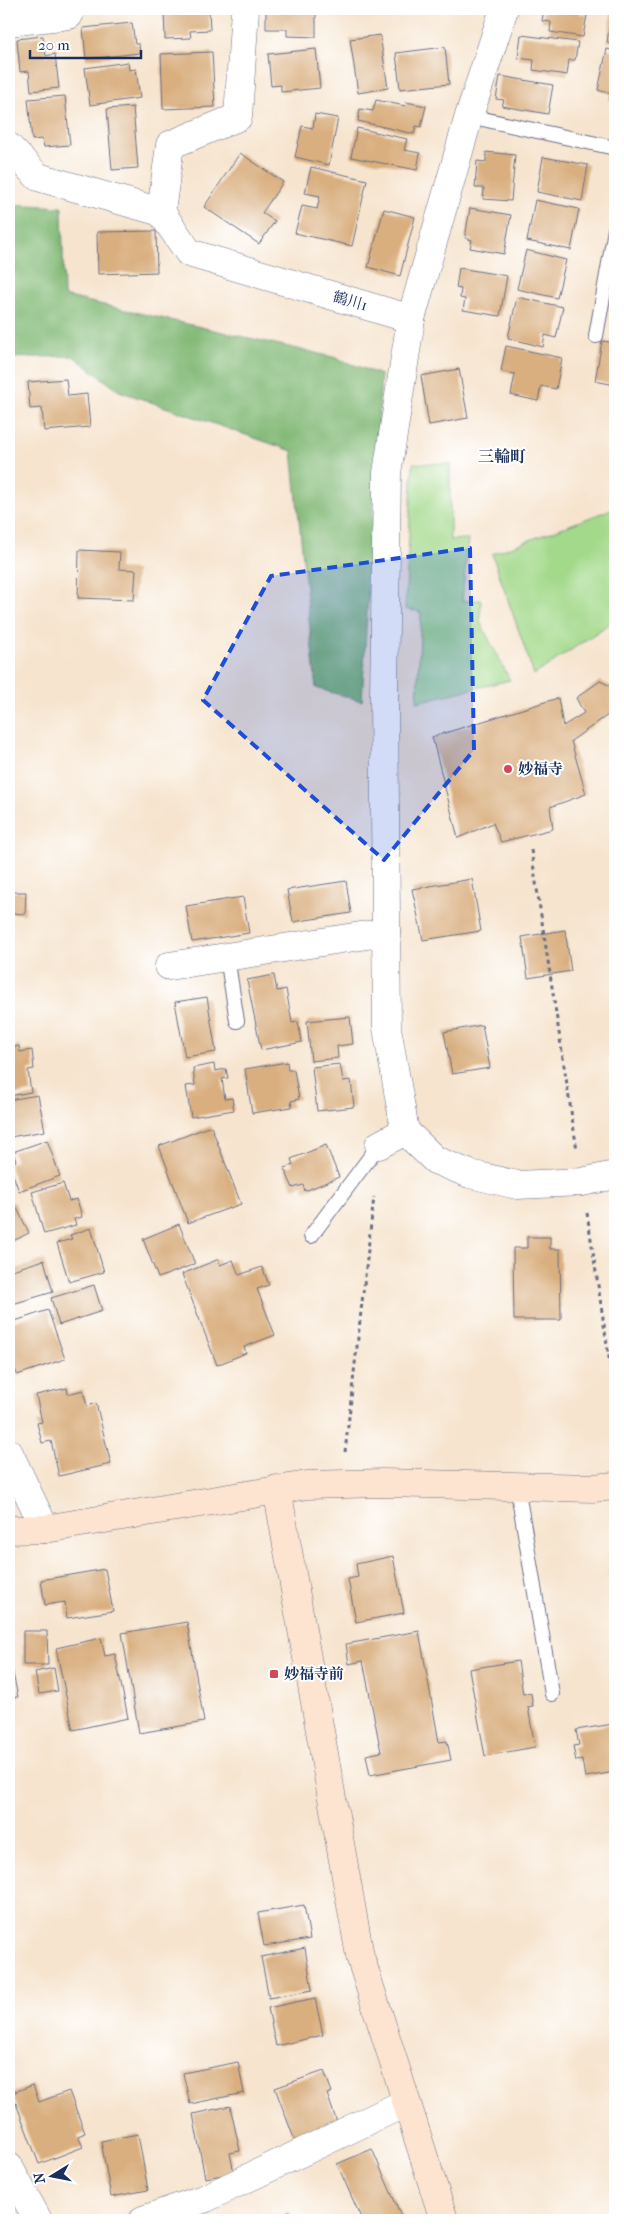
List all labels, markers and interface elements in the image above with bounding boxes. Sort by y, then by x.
scale bar [30,28,141,60]
text: 20 m [38,36,70,54]
street label: 鶴川1 [331,287,369,315]
district label: 三輪町 [478,447,526,466]
place label: 妙福寺 [518,760,563,778]
marker: 妙福寺 [502,763,514,775]
place label: 妙福寺前 [284,1665,344,1683]
marker: 妙福寺前 [268,1668,280,1680]
north arrow [28,2152,78,2202]
text: N [30,2171,49,2185]

